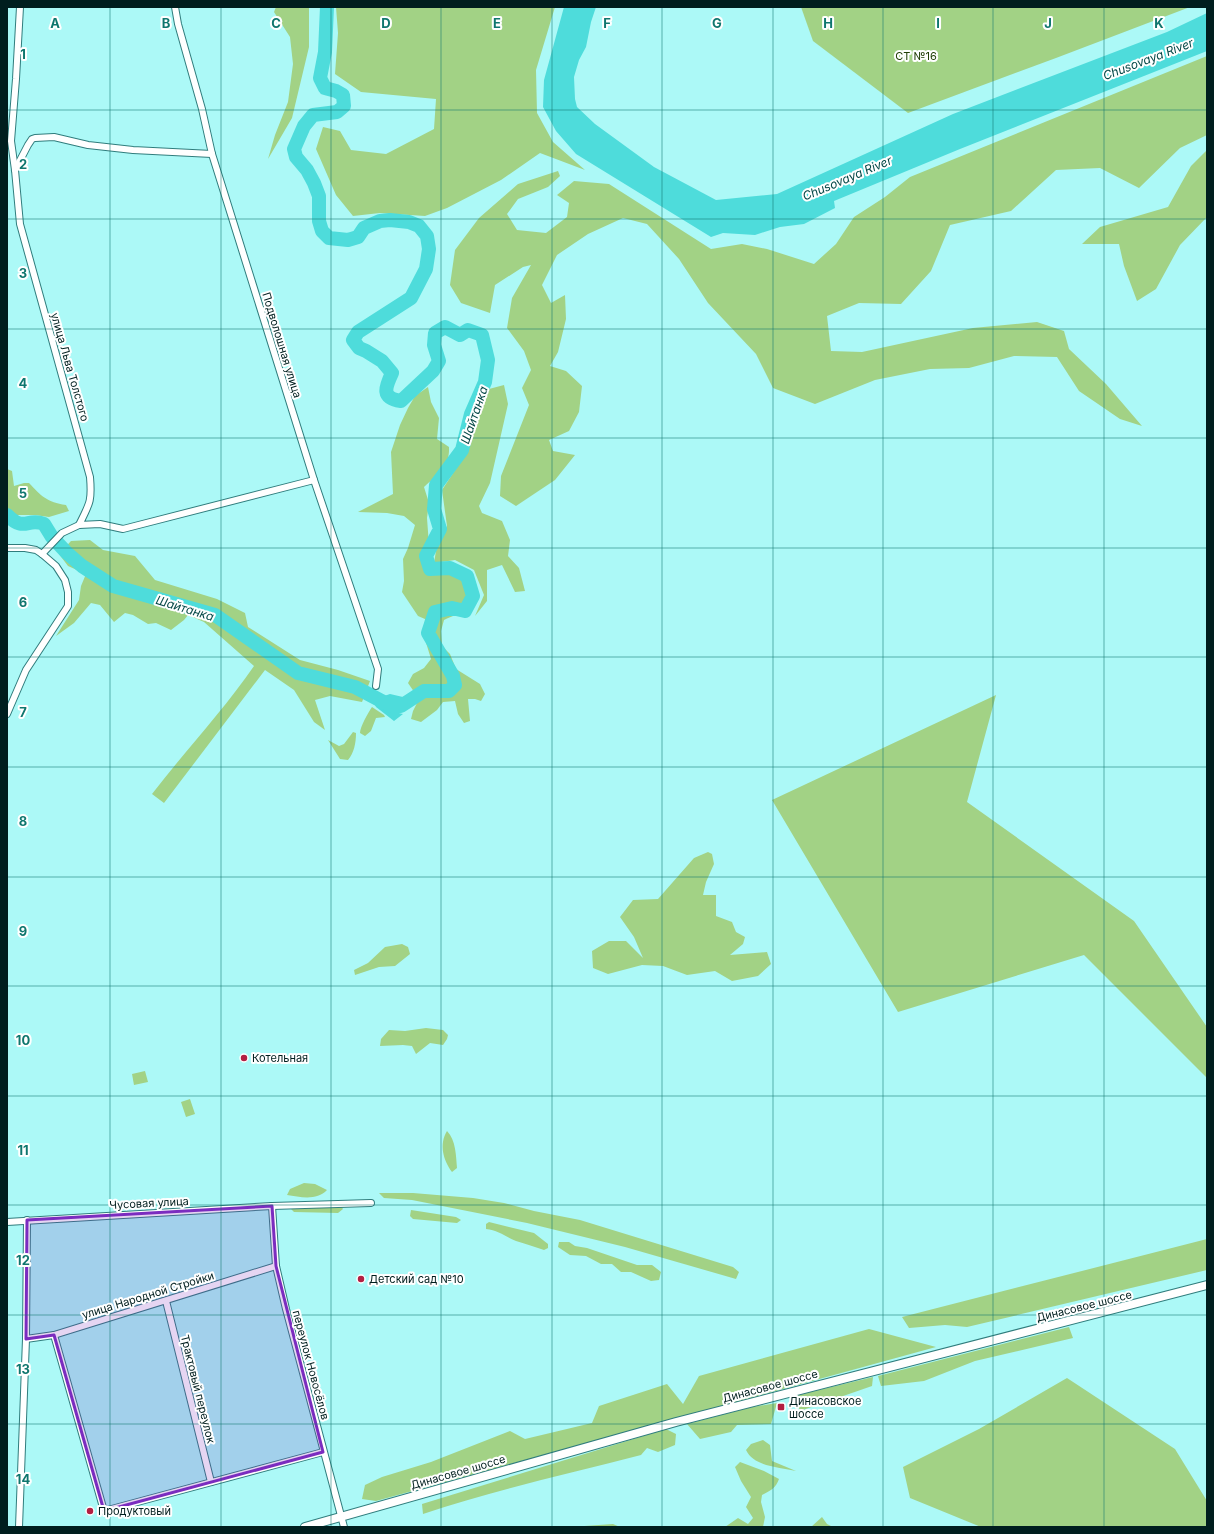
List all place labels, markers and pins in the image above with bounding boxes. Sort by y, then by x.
place label: Котельная [252,1051,308,1065]
marker: Котельная [239,1053,249,1063]
place label: Детский сад №10 [369,1272,464,1286]
marker: Детский сад №10 [356,1274,366,1284]
place label: Динасовское шоссе [789,1394,861,1421]
marker: Динасовское шоссе [776,1402,786,1412]
place label: Продуктовый [98,1504,171,1518]
marker: Продуктовый [85,1506,95,1516]

